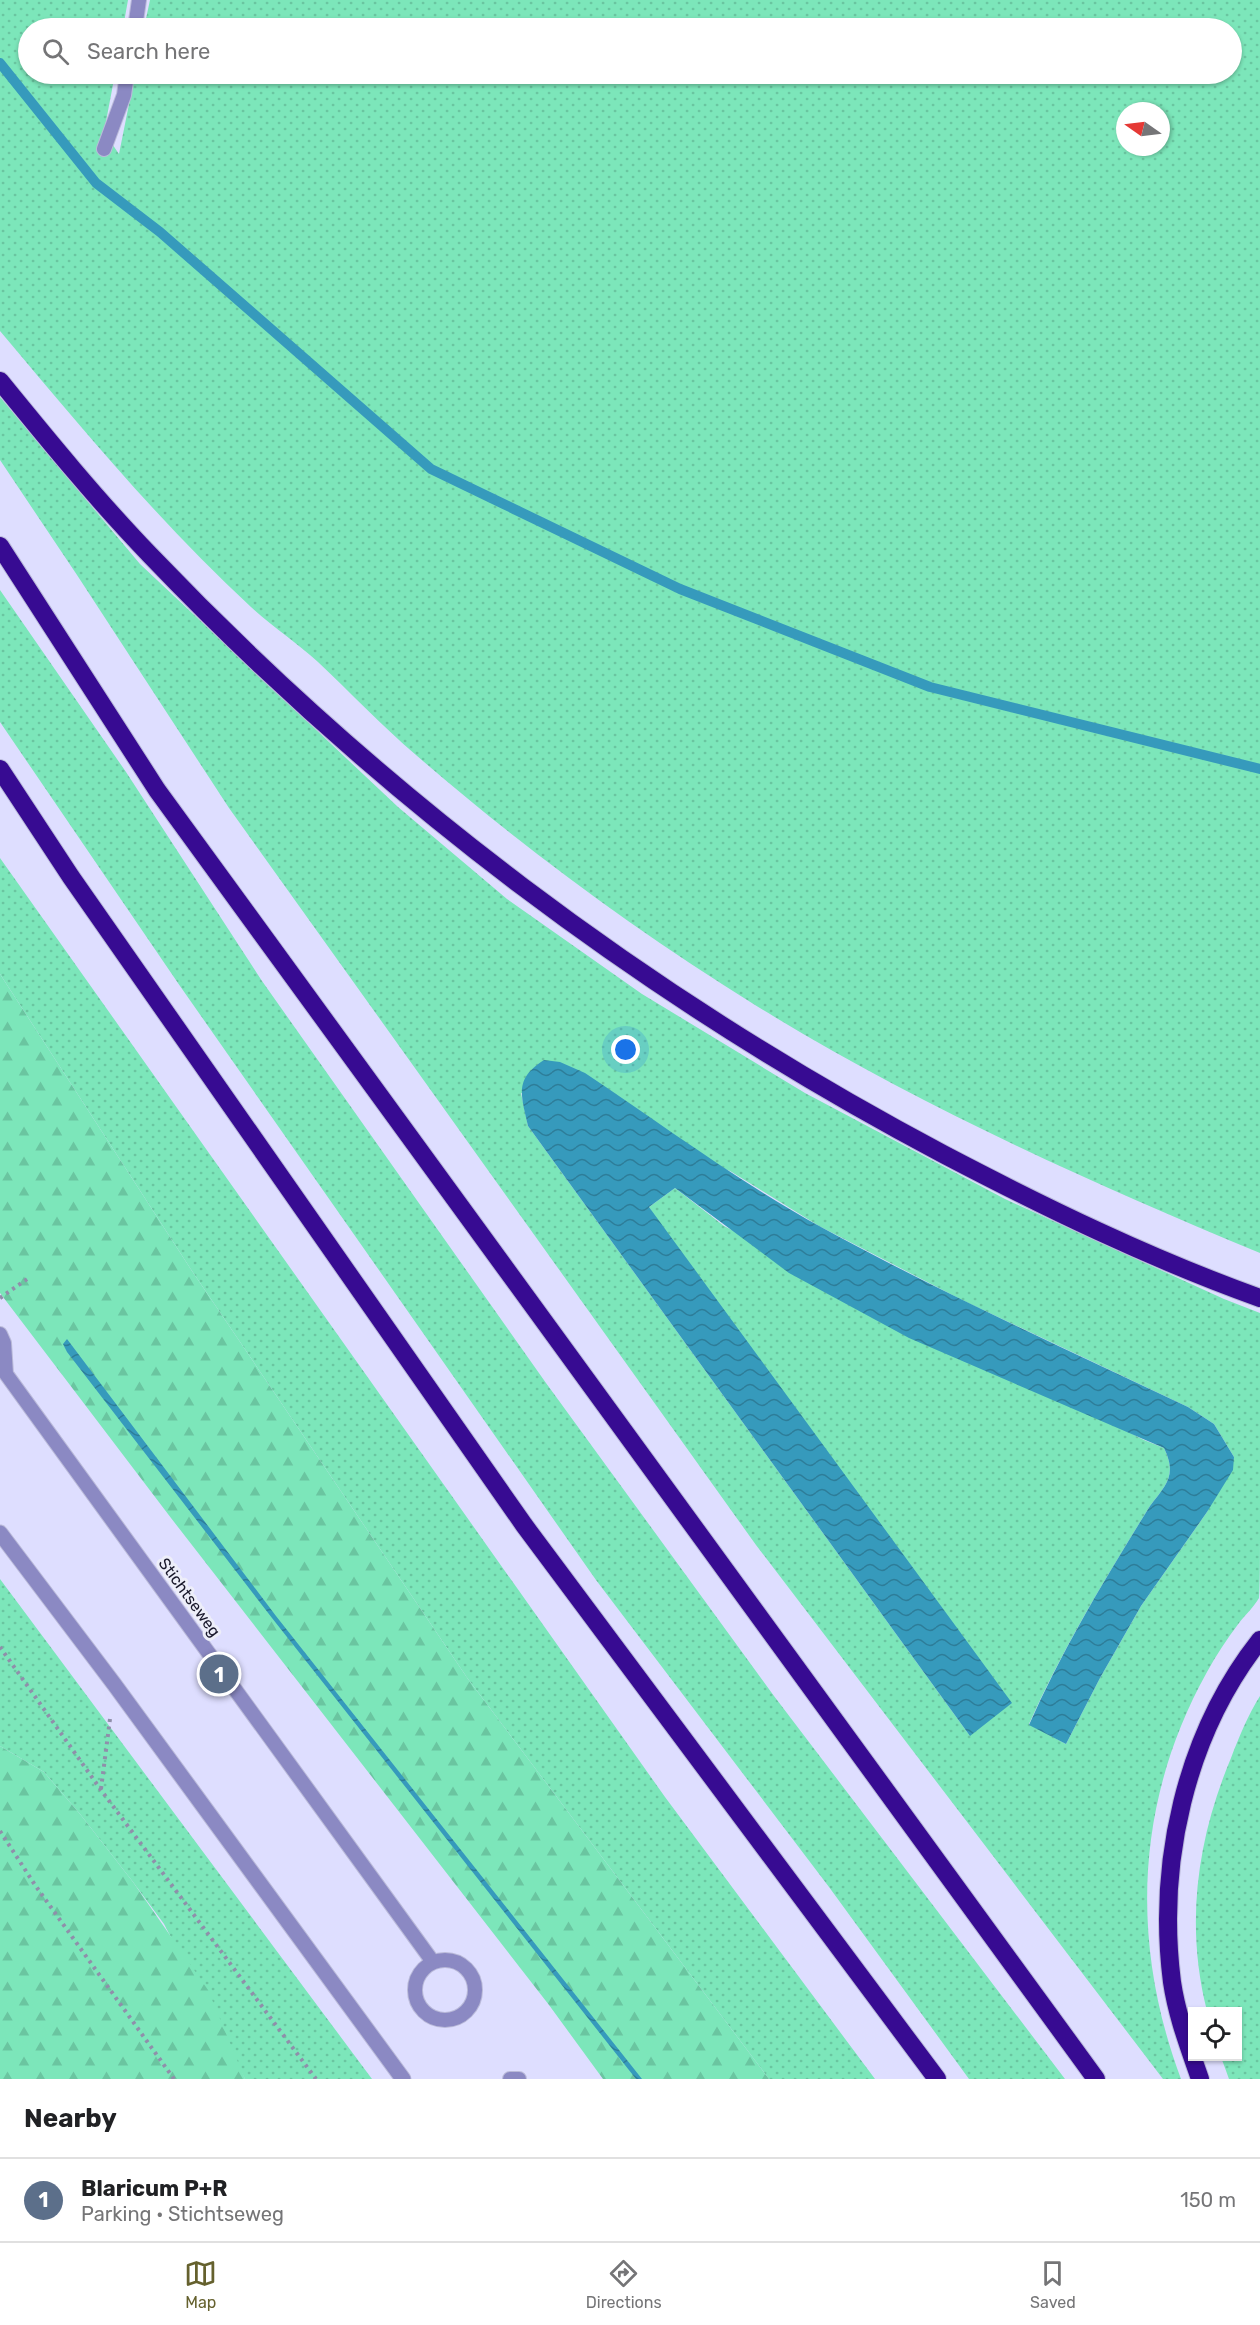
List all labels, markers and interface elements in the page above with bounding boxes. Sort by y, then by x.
search box [18,18,1242,84]
icon: search [39,35,72,68]
text: Search here [87,38,210,65]
north arrow [1116,102,1170,156]
your location [611,1035,640,1064]
street label: Stichtseweg [155,1554,225,1640]
pin: 1 [200,1652,238,1696]
map controls [1188,2007,1242,2061]
button: locate [1188,2007,1242,2061]
text: Nearby [24,2103,117,2134]
text: Blaricum P+R [81,2175,227,2202]
text: 1 [39,2188,48,2212]
text: 150 m [1180,2188,1236,2212]
text: Parking · Stichtseweg [81,2202,284,2226]
tab: Map [184,2257,217,2312]
tab: Directions [586,2257,662,2312]
tab: Saved [1030,2257,1076,2312]

